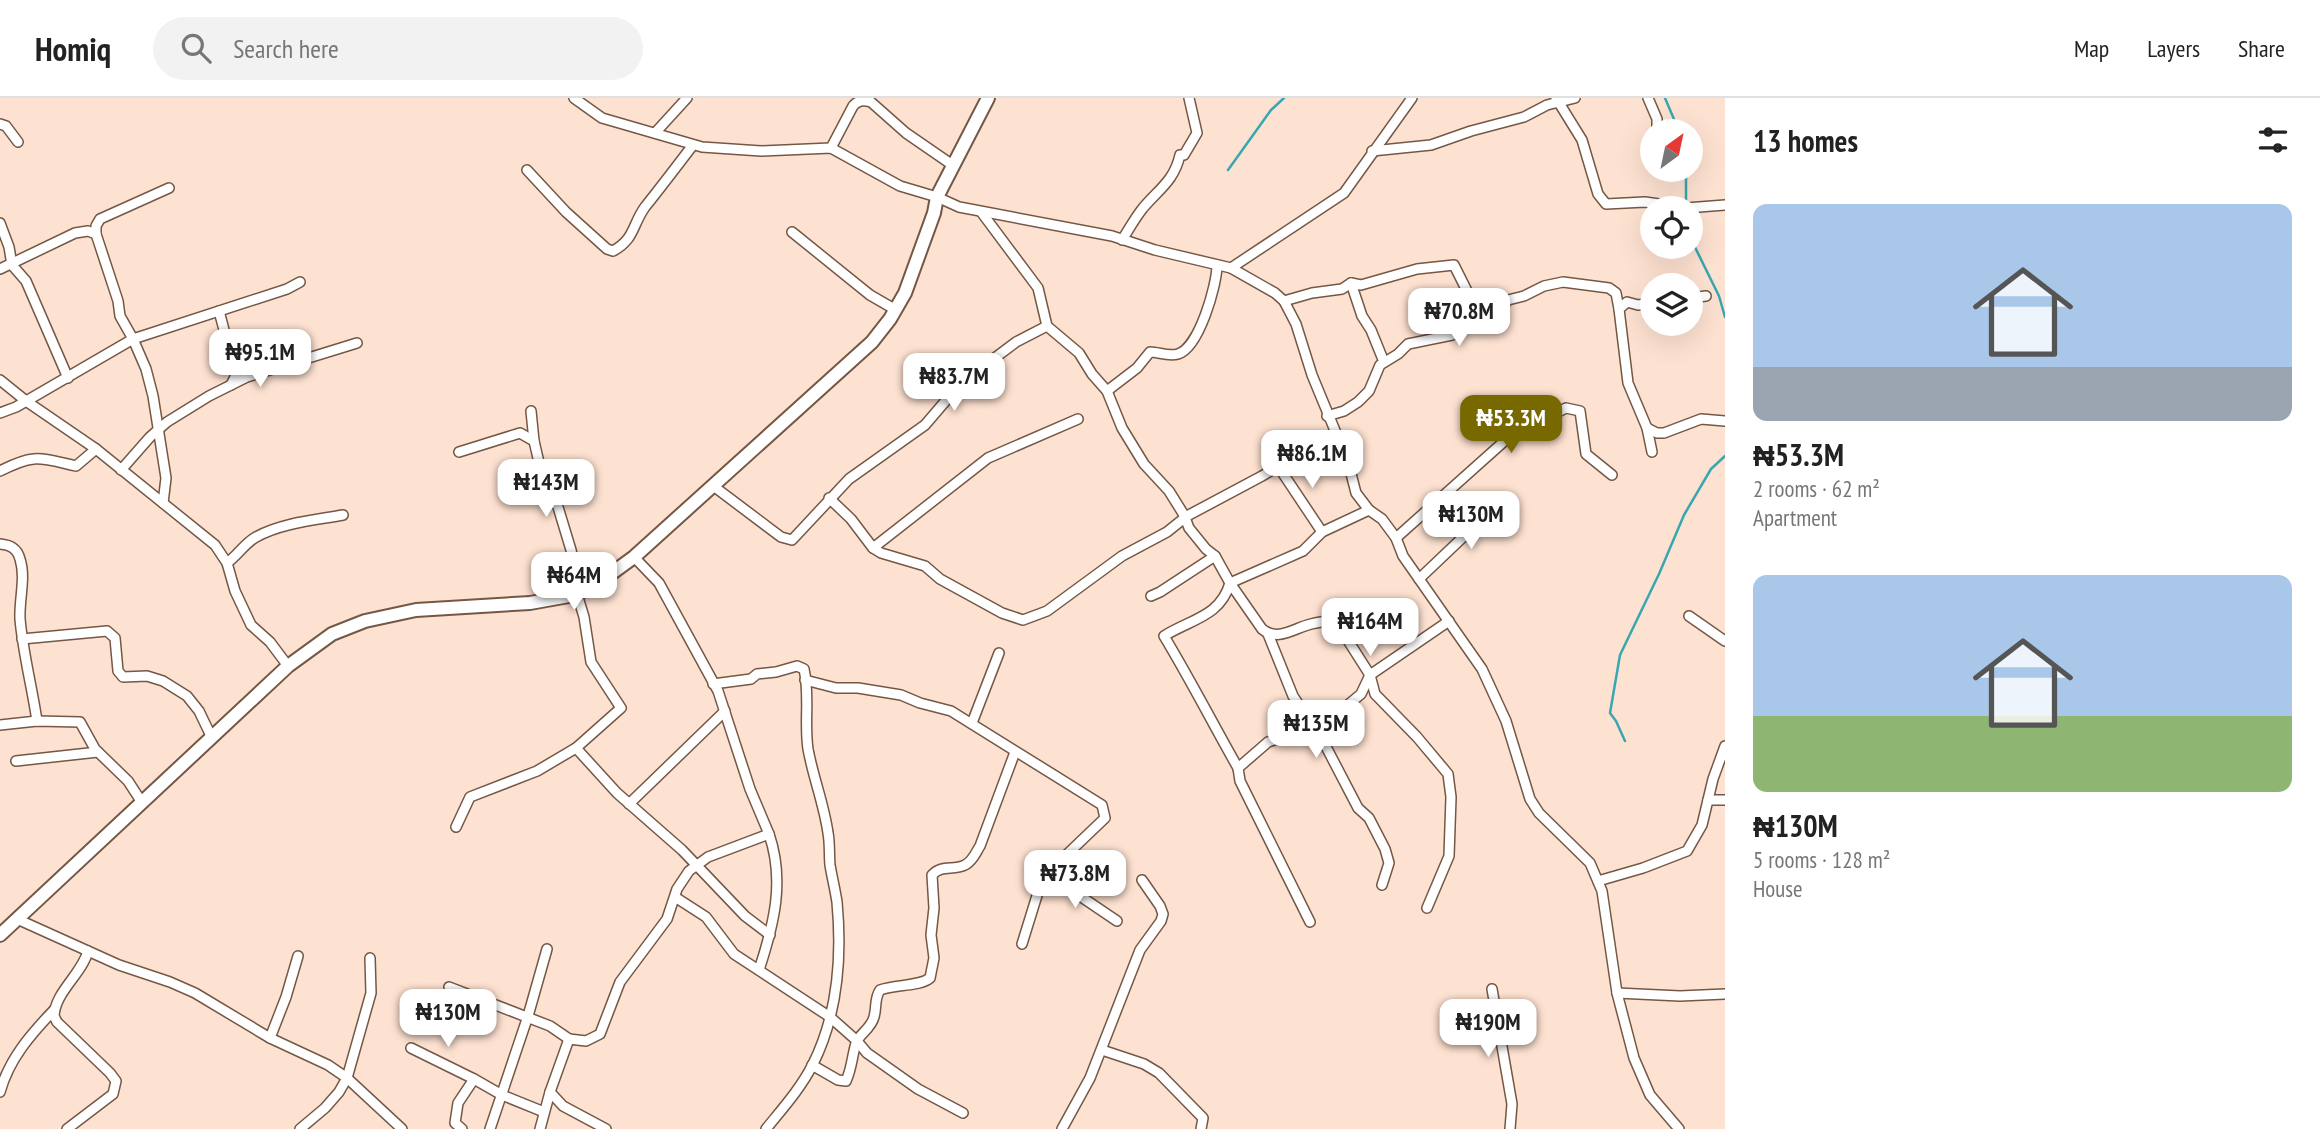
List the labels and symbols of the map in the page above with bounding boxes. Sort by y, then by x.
north arrow [1640,119,1703,182]
pin: ₦70.8M [1402,288,1516,348]
pin: ₦95.1M [203,330,317,389]
pin: ₦83.7M [897,354,1011,413]
pin: ₦53.3M [1454,396,1568,455]
pin: ₦86.1M [1255,430,1369,490]
pin: ₦143M [497,460,595,519]
pin: ₦130M [1422,491,1520,551]
pin: ₦64M [533,552,615,612]
pin: ₦164M [1321,598,1419,658]
pin: ₦135M [1267,700,1365,760]
pin: ₦73.8M [1018,850,1132,910]
pin: ₦130M [399,990,497,1049]
pin: ₦190M [1439,1000,1537,1059]

